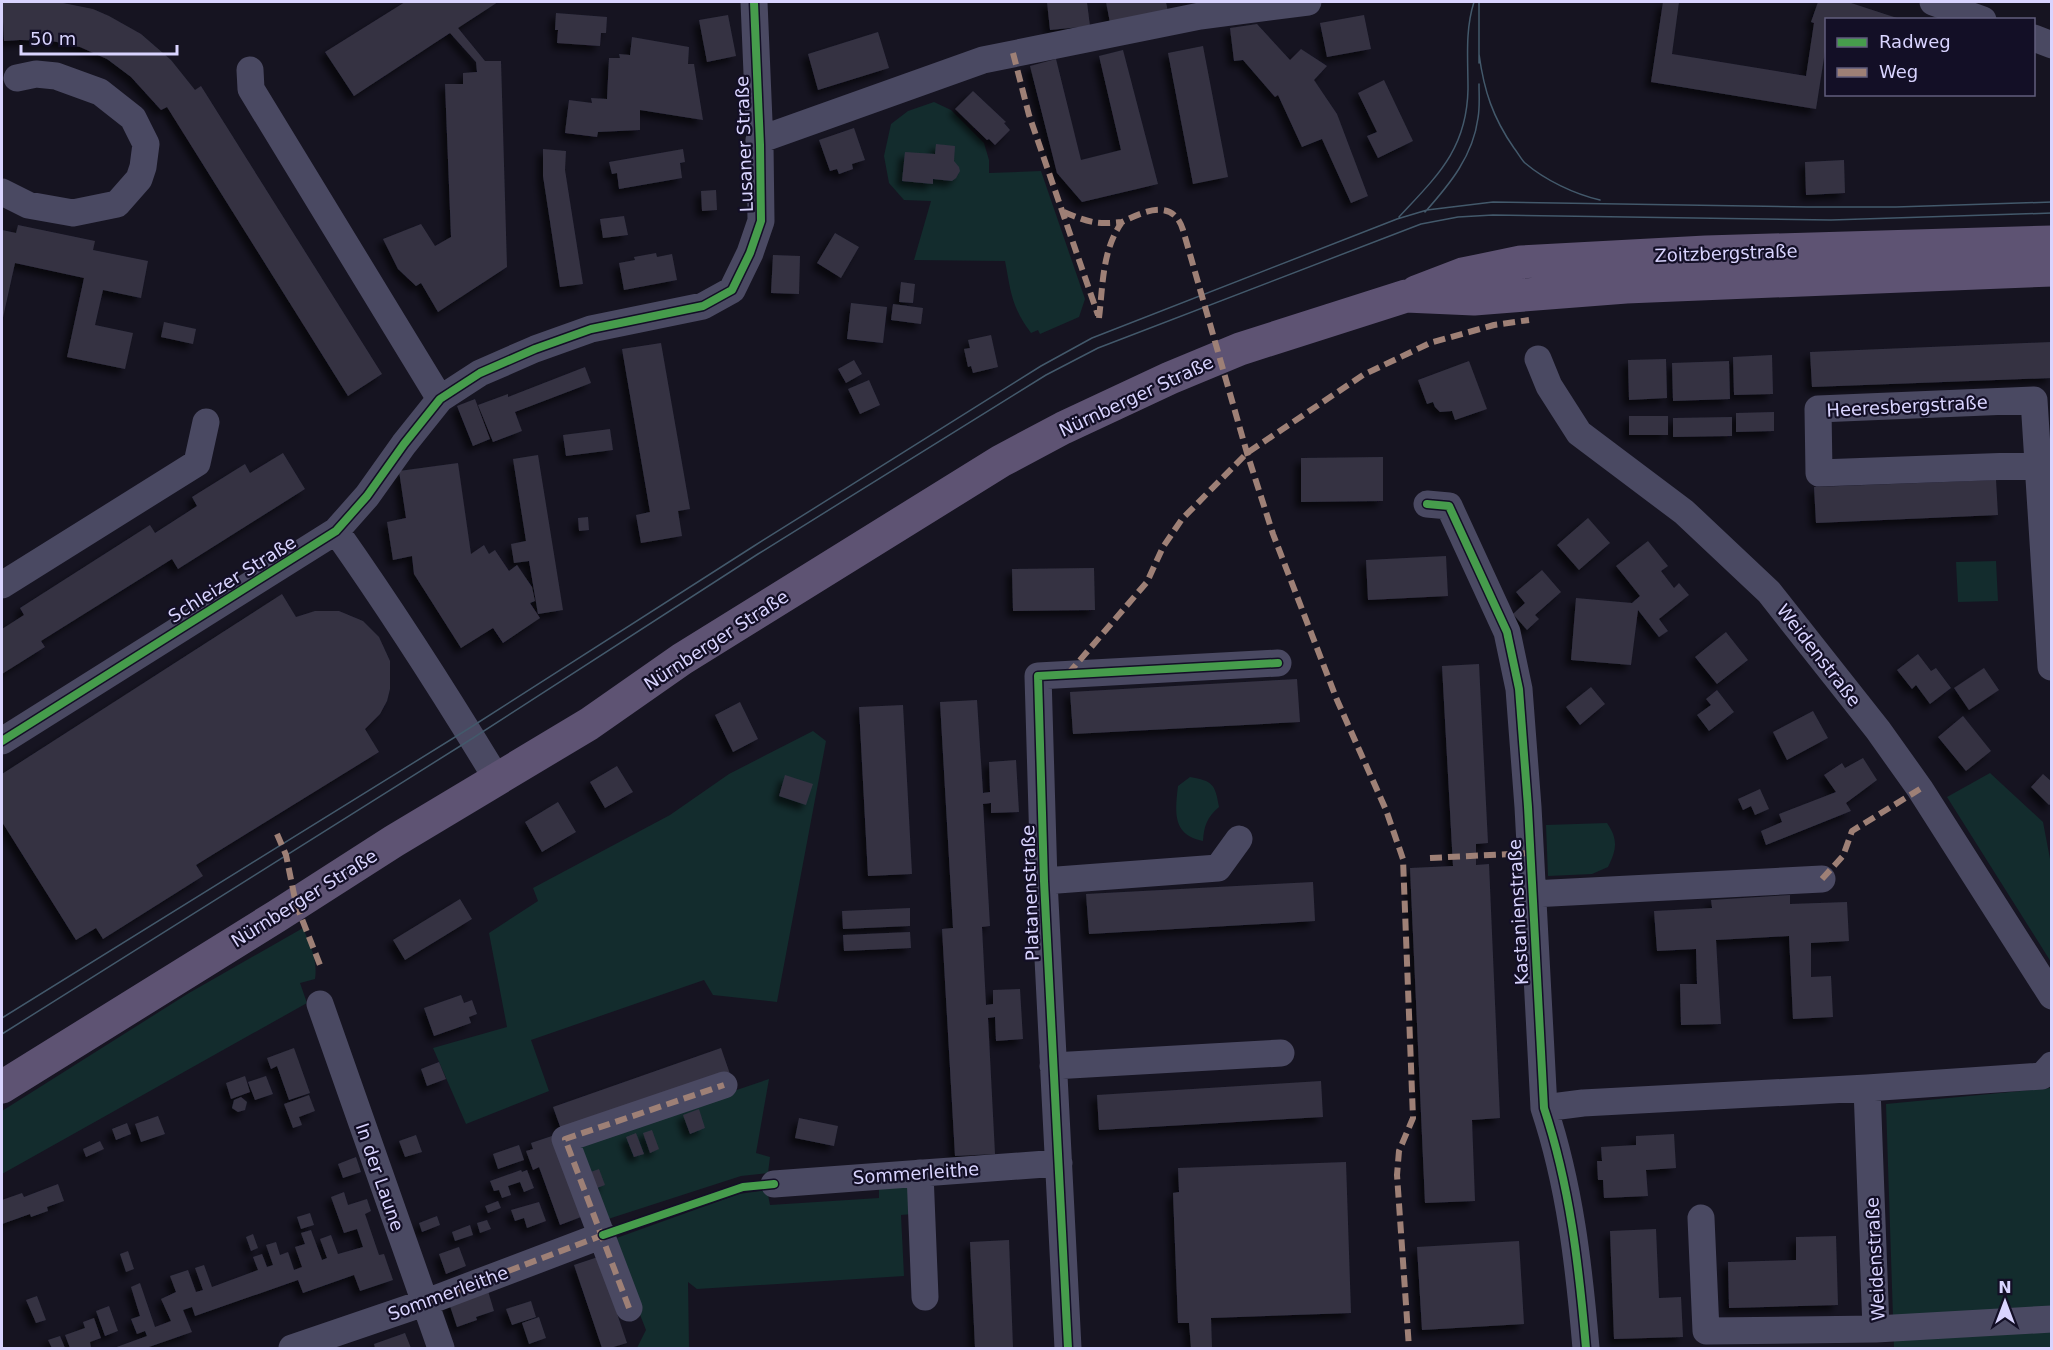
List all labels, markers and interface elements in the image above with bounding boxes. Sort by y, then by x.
scale bar [21,18,177,56]
legend [1825,18,2035,96]
text: 50 m [30,28,76,49]
text: Radweg [1879,31,1951,52]
text: Weg [1879,61,1918,82]
street label: Lusaner Straße [731,75,757,213]
street label: Zoitzbergstraße [1654,240,1798,266]
street label: Nürnberger Straße [1055,351,1217,441]
street label: Heeresbergstraße [1826,391,1988,421]
street label: Schleizer Straße [164,531,300,627]
street label: Nürnberger Straße [640,585,792,695]
street label: Weidenstraße [1773,600,1865,710]
street label: Platanenstraße [1017,825,1043,961]
street label: Kastanienstraße [1504,838,1532,986]
street label: Nürnberger Straße [227,845,381,951]
street label: In der Laune [352,1120,408,1234]
street label: Sommerleithe [852,1158,980,1188]
street label: Weidenstraße [1861,1197,1889,1321]
street label: Sommerleithe [385,1261,511,1325]
north arrow [1975,1272,2035,1332]
text: N [1998,1278,2012,1297]

